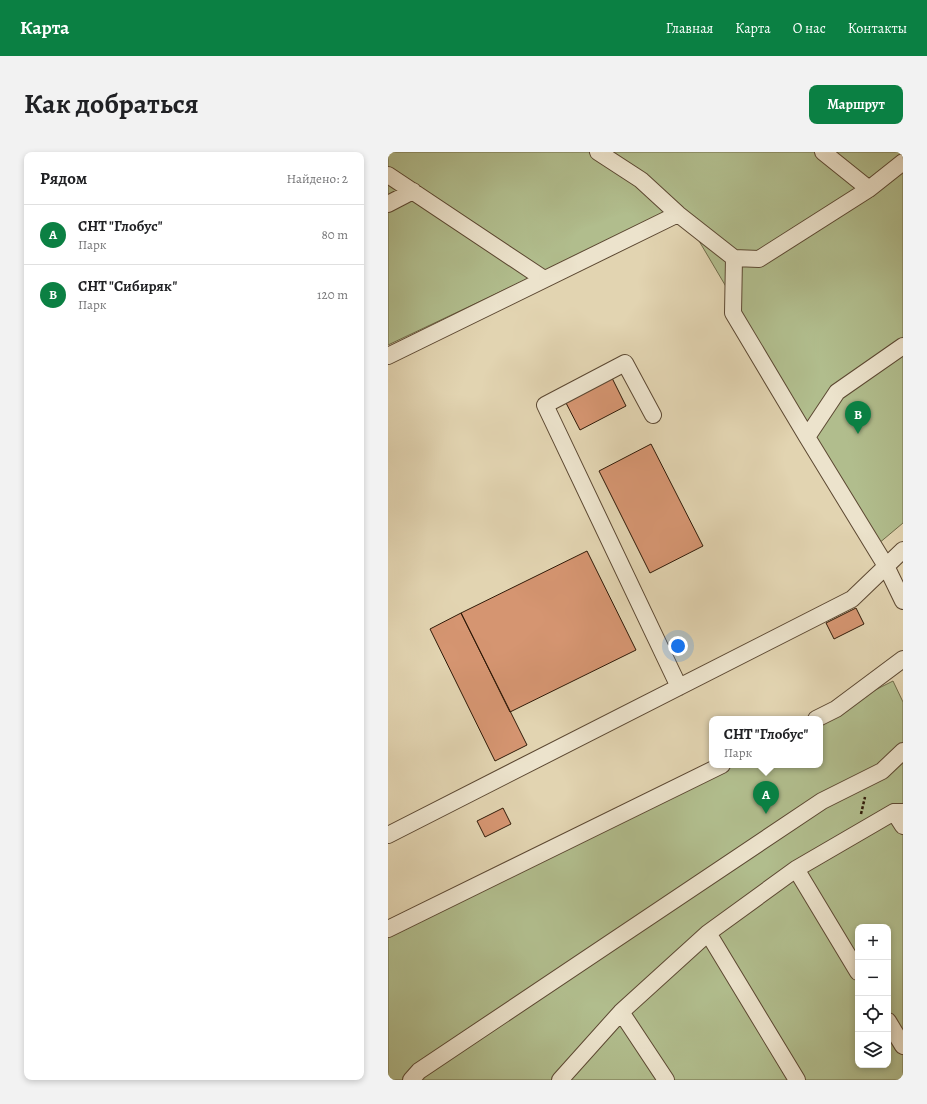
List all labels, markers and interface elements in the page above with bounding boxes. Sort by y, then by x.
text: Карта [20,15,69,41]
text: Главная [666,19,713,38]
text: Карта [735,19,771,38]
text: О нас [793,19,826,38]
text: Контакты [848,19,907,38]
text: Как добраться [24,85,199,123]
button: Маршрут [809,85,903,124]
text: Рядом [40,167,87,190]
text: Найдено: 2 [287,170,348,187]
text: СНТ "Глобус" [78,216,163,236]
text: A [49,226,57,243]
text: 80 m [321,226,348,243]
text: Парк [78,236,107,253]
text: СНТ "Сибиряк" [78,276,177,296]
text: B [49,286,57,303]
text: 120 m [317,286,348,303]
text: Парк [78,296,107,313]
pin: B [845,401,871,434]
your location [668,636,688,656]
popup [709,716,823,768]
text: СНТ "Глобус" [724,724,808,744]
text: Парк [724,744,752,761]
pin: A [753,781,779,814]
map controls [855,924,891,1068]
button: + [855,924,891,960]
button: − [855,960,891,996]
button: locate [855,996,891,1032]
button: layers [855,1032,891,1068]

